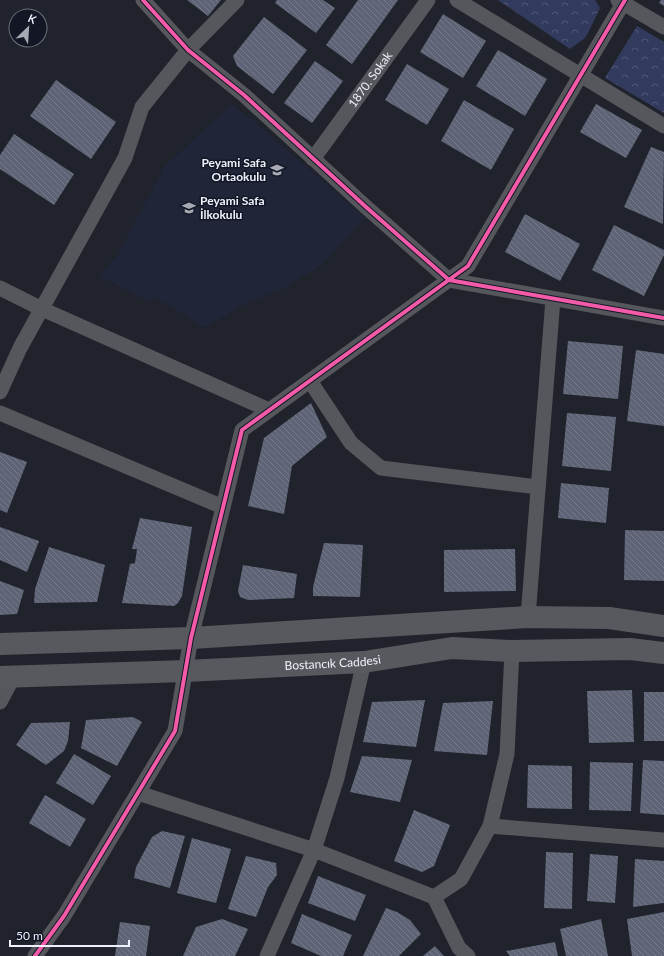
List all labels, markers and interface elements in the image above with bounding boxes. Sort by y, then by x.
north arrow [8,8,48,48]
text: K [26,11,39,26]
street label: 1870. Sokak [345,48,396,110]
place label: Peyami Safa Ortaokulu [201,155,266,184]
school or university icon: Peyami Safa Ortaokulu [269,162,285,178]
place label: Peyami Safa İlkokulu [200,193,265,222]
school or university icon: Peyami Safa İlkokulu [181,200,197,216]
street label: Bostancık Caddesi [284,651,382,673]
scale bar [10,922,129,948]
text: 50 m [16,928,43,943]

